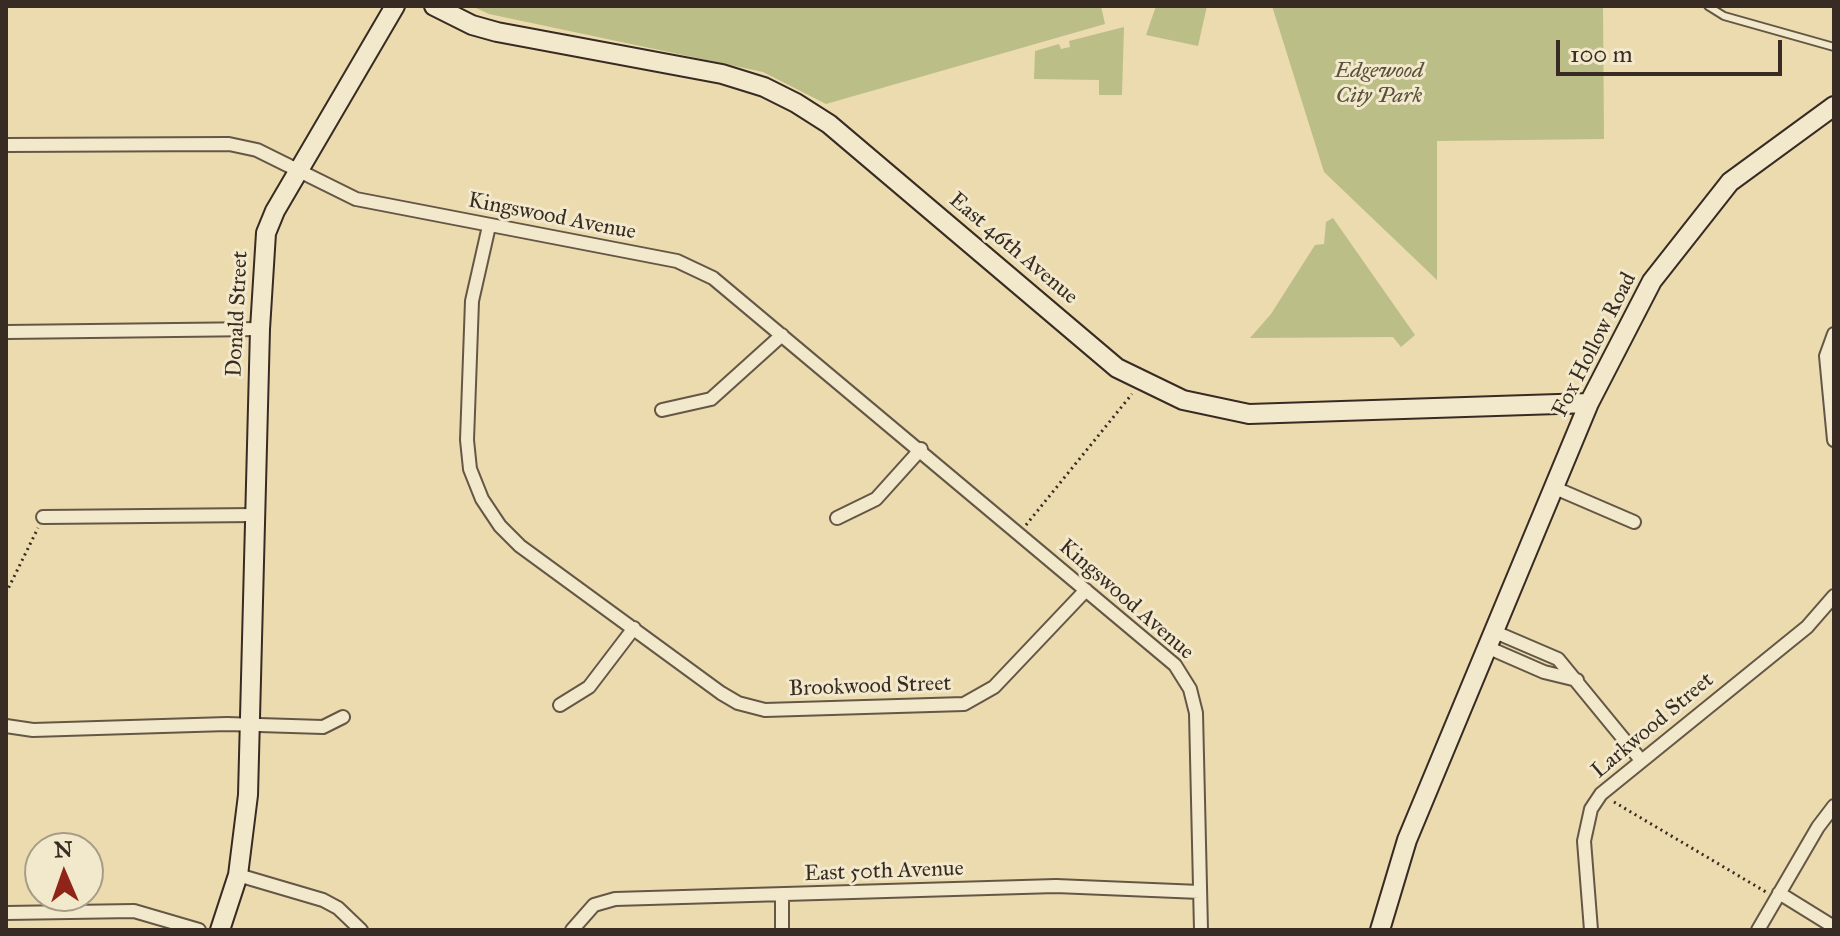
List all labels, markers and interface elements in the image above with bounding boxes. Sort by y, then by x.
scale bar [1560,24,1786,74]
text: 100 m [1570,39,1633,69]
park label: Edgewood City Park [1334,59,1424,110]
street label: East 46th Avenue [943,187,1083,311]
street label: Kingswood Avenue [466,188,638,246]
street label: Donald Street [222,250,254,378]
street label: Fox Hollow Road [1547,268,1643,422]
street label: Kingswood Avenue [1053,534,1199,666]
street label: Larkwood Street [1587,667,1719,785]
street label: Brookwood Street [788,671,952,703]
north arrow [24,832,104,912]
text: N [53,836,73,863]
street label: East 50th Avenue [804,856,964,888]

